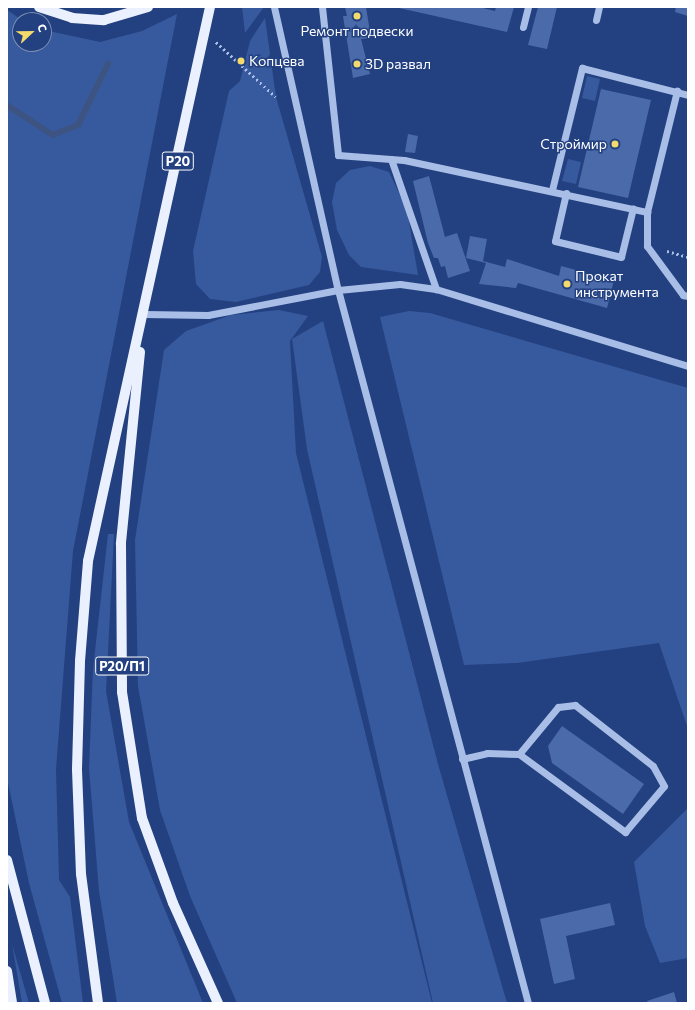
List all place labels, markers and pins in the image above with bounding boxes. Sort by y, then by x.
marker: Ремонт подвески [352,11,362,21]
place label: Ремонт подвески [300,23,414,39]
place label: Копцева [249,53,304,69]
marker: Копцева [236,56,246,66]
place label: 3D развал [365,56,431,72]
marker: 3D развал [352,59,362,69]
place label: Строймир [540,136,607,152]
marker: Строймир [610,139,620,149]
place label: Прокат инструмента [575,268,659,300]
marker: Прокат инструмента [562,279,572,289]

